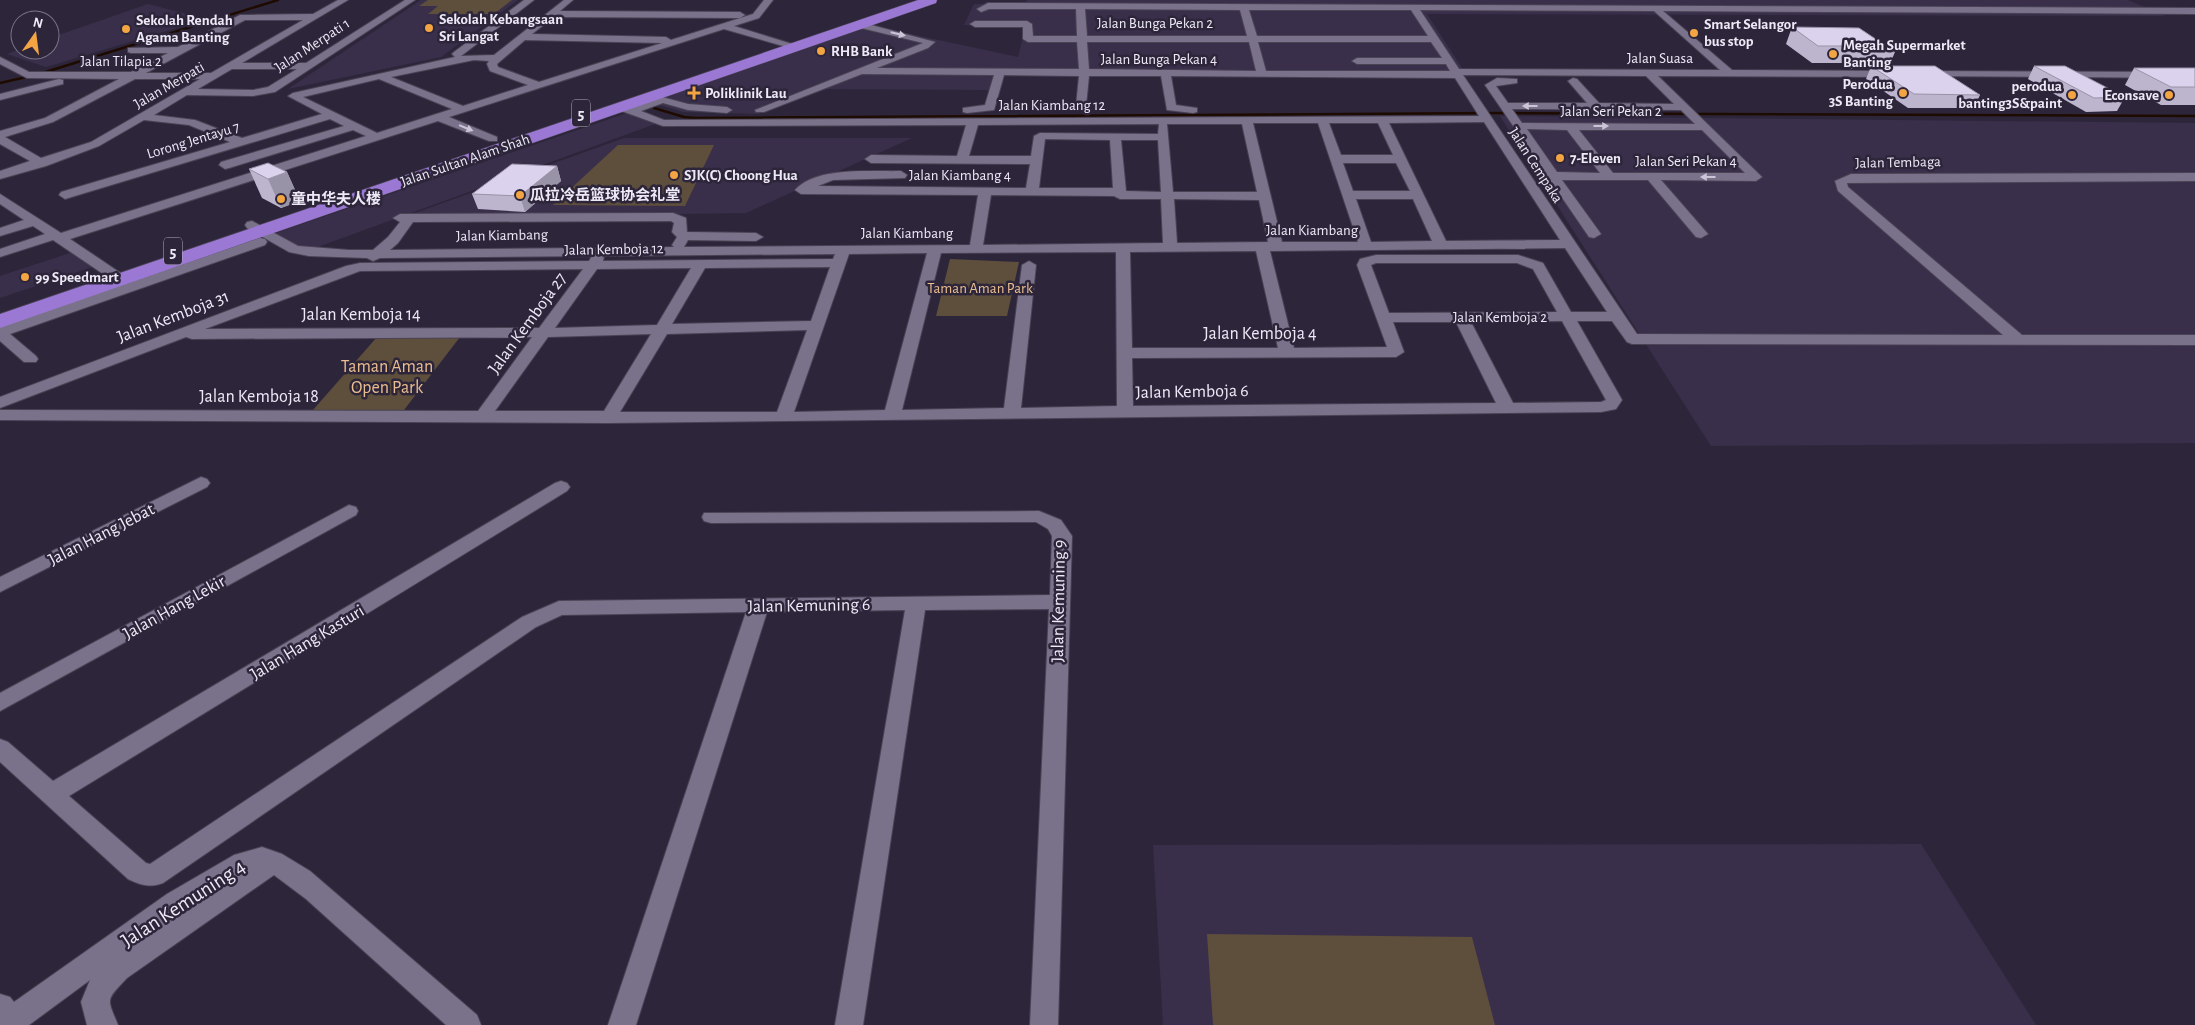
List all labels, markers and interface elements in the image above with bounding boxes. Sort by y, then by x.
north arrow [10,10,60,60]
place label: Sekolah Kebangsaan Sri Langat [439,12,563,44]
place label: Sekolah Rendah Agama Banting [136,13,233,45]
text: N [31,15,44,31]
street label: Jalan Merpati 1 [272,16,352,75]
street label: Jalan Bunga Pekan 2 [1097,16,1213,31]
place label: Smart Selangor bus stop [1704,17,1797,49]
marker: Sekolah Kebangsaan Sri Langat [423,22,435,34]
marker: Sekolah Rendah Agama Banting [120,23,132,35]
marker: Smart Selangor bus stop [1688,27,1700,39]
one-way arrow [890,30,905,38]
place label: Megah Supermarket Banting [1843,38,1965,70]
place label: RHB Bank [831,44,893,59]
marker: RHB Bank [815,45,827,57]
marker: Megah Supermarket Banting [1827,48,1839,60]
street label: Jalan Suasa [1627,51,1693,66]
street label: Jalan Bunga Pekan 4 [1101,52,1217,67]
street label: Jalan Tilapia 2 [80,54,162,69]
street label: Jalan Merpati [132,59,207,111]
place label: Perodua 3S Banting [1829,77,1893,109]
place label: perodua banting3S&paint [1958,79,2062,111]
marker: Poliklinik Lau [687,86,701,100]
place label: Poliklinik Lau [705,86,787,101]
marker: Perodua 3S Banting [1897,87,1909,99]
place label: Econsave [2104,88,2159,103]
marker: perodua banting3S&paint [2066,89,2078,101]
marker: Econsave [2163,89,2175,101]
street label: Jalan Kiambang 12 [999,98,1105,113]
road number: 5 [572,100,590,126]
one-way arrow [1522,102,1538,110]
street label: Jalan Seri Pekan 2 [1560,104,1662,119]
street label: Lorong Jentayu 7 [145,119,241,162]
one-way arrow [1594,122,1610,130]
one-way arrow [459,124,473,132]
street label: Jalan Cempaka [1506,125,1565,206]
street label: Jalan Sultan Alam Shah [399,131,532,190]
place label: 7-Eleven [1570,151,1621,166]
marker: 7-Eleven [1554,152,1566,164]
street label: Jalan Seri Pekan 4 [1635,154,1737,169]
street label: Jalan Tembaga [1855,154,1941,171]
place label: SJK(C) Choong Hua [684,168,798,183]
street label: Jalan Kiambang 4 [909,168,1011,183]
marker: SJK(C) Choong Hua [668,169,680,181]
one-way arrow [1699,173,1715,181]
place label: 瓜拉冷岳篮球协会礼堂 [530,186,680,203]
marker: 瓜拉冷岳篮球协会礼堂 [514,189,526,201]
place label: 童中华夫人楼 [291,190,381,207]
marker: 童中华夫人楼 [275,193,287,205]
street label: Jalan Kiambang [1266,223,1359,238]
street label: Jalan Kiambang [861,226,954,241]
street label: Jalan Kiambang [456,227,549,244]
road number: 5 [164,238,182,264]
street label: Jalan Kemboja 12 [564,241,664,258]
place label: 99 Speedmart [35,270,119,285]
street label: Jalan Kemboja 27 [485,270,570,378]
marker: 99 Speedmart [19,271,31,283]
park label: Taman Aman Park [927,281,1033,296]
street label: Jalan Kemboja 31 [115,287,232,347]
street label: Jalan Kemboja 14 [301,306,421,324]
street label: Jalan Kemboja 2 [1453,310,1547,325]
street label: Jalan Kemboja 4 [1203,325,1317,343]
park label: Taman Aman Open Park [341,358,433,397]
street label: Jalan Kemboja 6 [1135,382,1249,402]
street label: Jalan Kemboja 18 [199,388,319,406]
street label: Jalan Hang Jebat [46,500,158,569]
street label: Jalan Kemuning 9 [1049,540,1069,662]
street label: Jalan Hang Lekir [121,572,229,643]
street label: Jalan Kemuning 6 [748,596,870,616]
street label: Jalan Hang Kasturi [248,602,367,684]
street label: Jalan Kemuning 4 [117,856,249,951]

